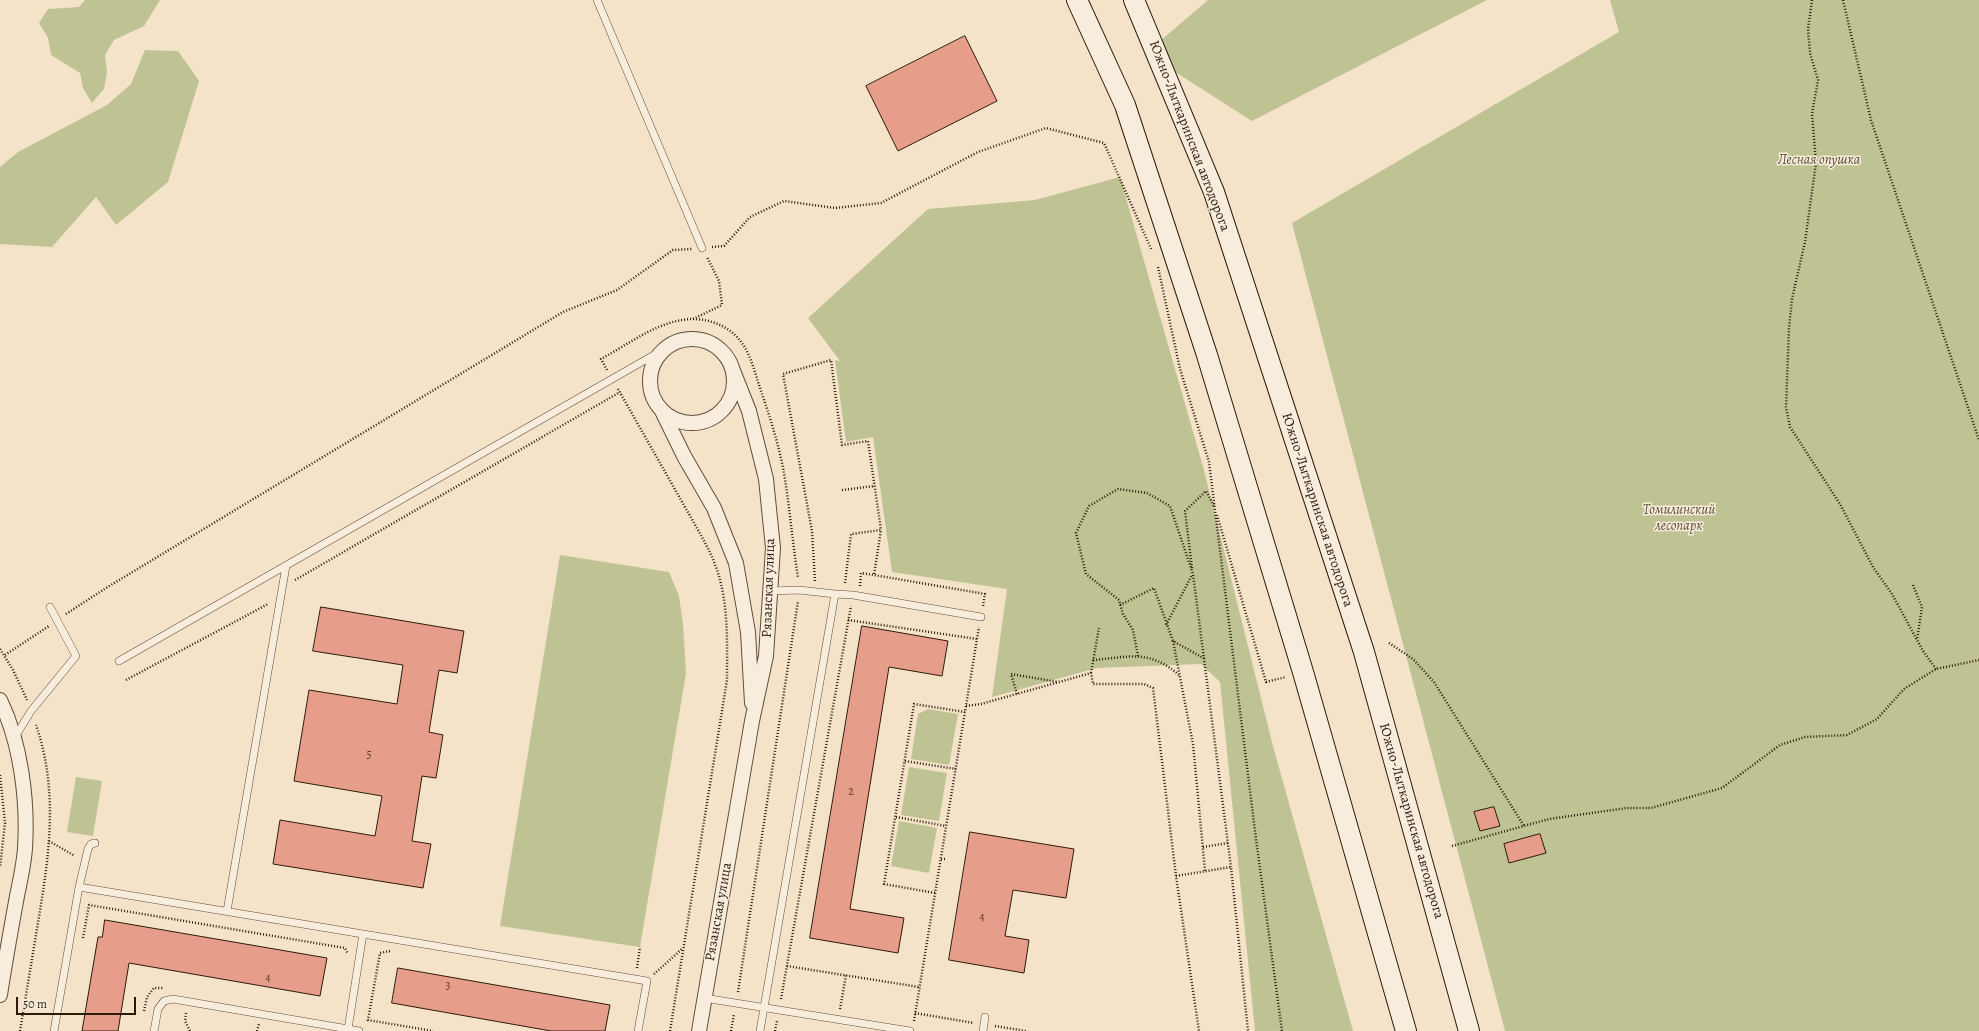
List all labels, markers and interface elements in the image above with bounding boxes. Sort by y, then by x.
street label: Южно-Лыткаринская автодорога [1145,38,1233,234]
park label: Лесная опушка [1778,153,1860,169]
street label: Южно-Лыткаринская автодорога [1278,411,1356,609]
park label: Томилинский лесопарк [1643,503,1715,536]
street label: Рязанская улица [759,538,779,638]
street label: Южно-Лыткаринская автодорога [1375,721,1447,921]
house number: 5 [366,748,372,762]
house number: 2 [848,785,854,799]
street label: Рязанская улица [702,861,736,963]
house number: 4 [979,910,985,924]
house number: 4 [265,971,271,985]
house number: 3 [446,979,450,993]
scale bar [18,989,138,1015]
text: 50 m [23,996,47,1012]

